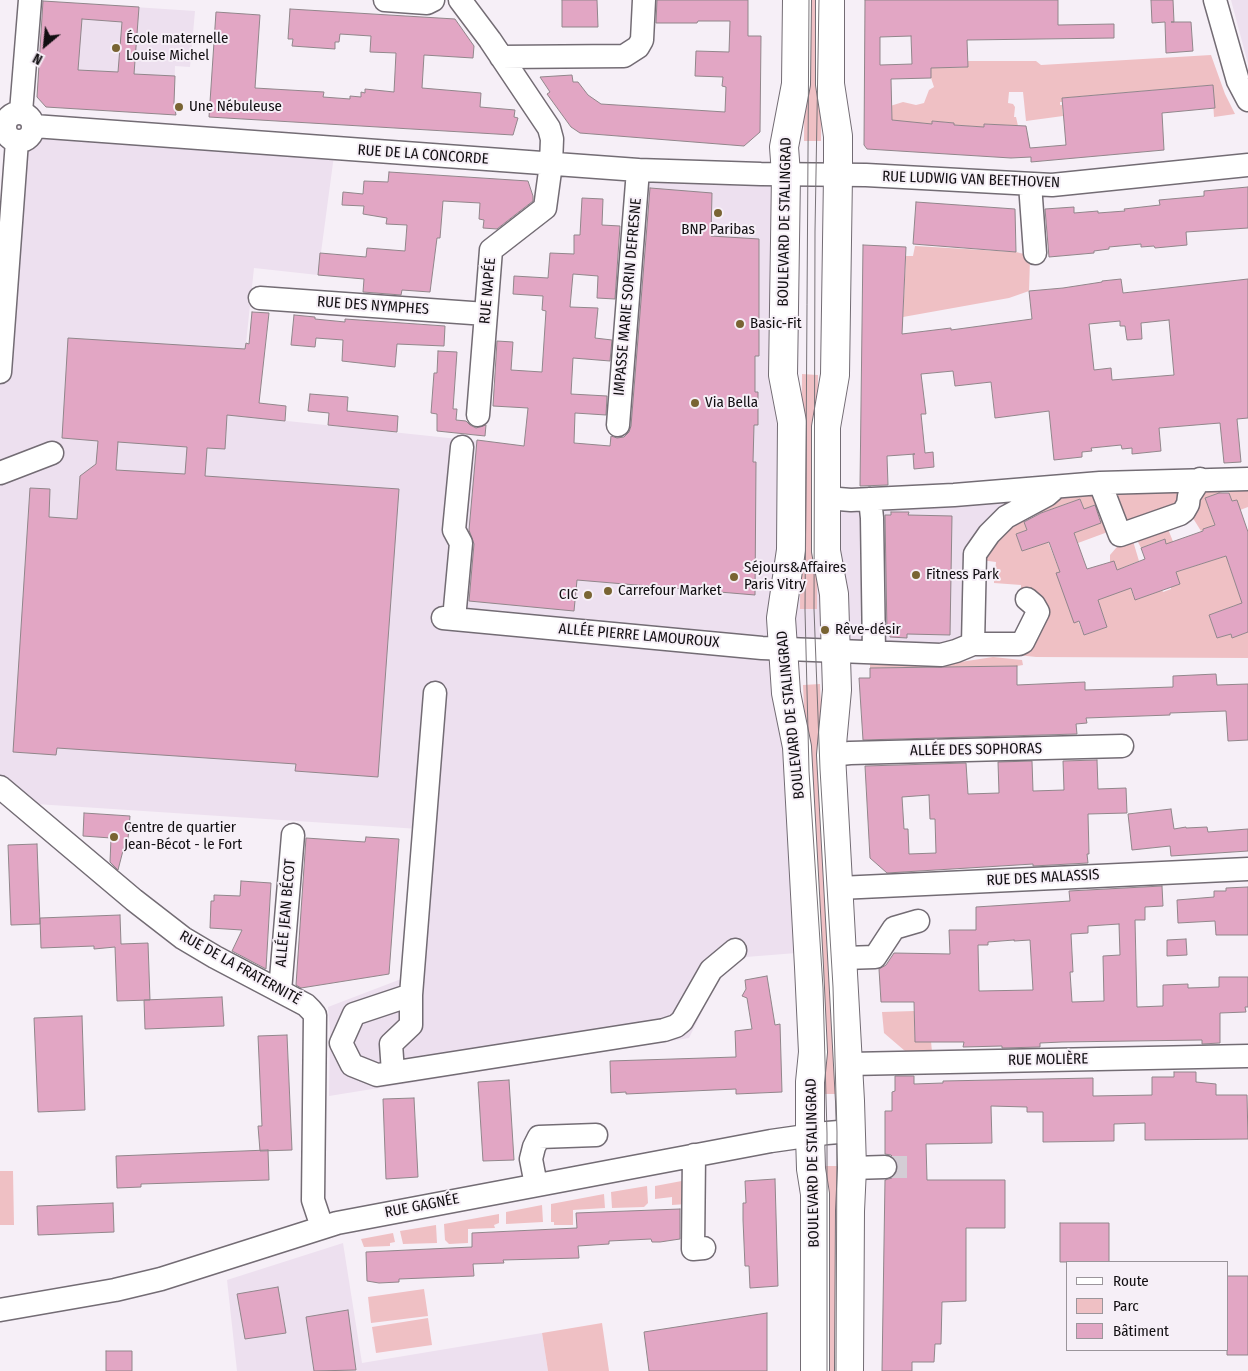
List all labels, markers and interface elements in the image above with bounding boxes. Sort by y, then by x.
north arrow [20,20,70,70]
place label: École maternelle Louise Michel [126,30,228,65]
marker: École maternelle Louise Michel [110,42,122,54]
text: N [30,49,45,68]
place label: Une Nébuleuse [189,98,282,116]
marker: Une Nébuleuse [173,101,185,113]
street label: BOULEVARD DE STALINGRAD [775,137,795,307]
street label: RUE DE LA CONCORDE [357,141,489,169]
street label: RUE LUDWIG VAN BEETHOVEN [882,168,1060,192]
street label: IMPASSE MARIE SORIN DEFRESNE [610,197,646,397]
marker: BNP Paribas [712,207,724,219]
place label: BNP Paribas [681,221,755,239]
street label: RUE NAPÉE [476,257,500,325]
street label: RUE DES NYMPHES [316,293,430,319]
place label: Basic-Fit [750,315,802,333]
marker: Basic-Fit [734,318,746,330]
place label: Via Bella [705,394,758,412]
marker: Via Bella [689,397,701,409]
place label: Séjours&Affaires Paris Vitry [744,559,846,594]
place label: Fitness Park [926,566,999,584]
marker: Fitness Park [910,569,922,581]
marker: Séjours&Affaires Paris Vitry [728,571,740,583]
place label: Carrefour Market [618,582,722,600]
marker: Carrefour Market [602,585,614,597]
place label: CIC [559,586,578,604]
marker: CIC [582,589,594,601]
street label: ALLÉE PIERRE LAMOUROUX [558,620,720,652]
place label: Rêve-désir [835,621,901,639]
marker: Rêve-désir [819,624,831,636]
street label: BOULEVARD DE STALINGRAD [773,630,809,800]
street label: ALLÉE DES SOPHORAS [910,740,1042,760]
place label: Centre de quartier Jean-Bécot - le Fort [124,819,242,854]
marker: Centre de quartier Jean-Bécot - le Fort [108,831,120,843]
street label: ALLÉE JEAN BÉCOT [272,858,300,968]
street label: RUE DES MALASSIS [986,866,1100,890]
street label: RUE DE LA FRATERNITÉ [176,927,304,1009]
street label: RUE MOLIÈRE [1008,1050,1088,1070]
street label: BOULEVARD DE STALINGRAD [803,1078,823,1248]
street label: RUE GAGNÉE [383,1190,461,1222]
legend [1066,1261,1228,1351]
text: Route [1113,1272,1149,1290]
text: Parc [1113,1297,1139,1315]
text: Bâtiment [1113,1322,1169,1340]

